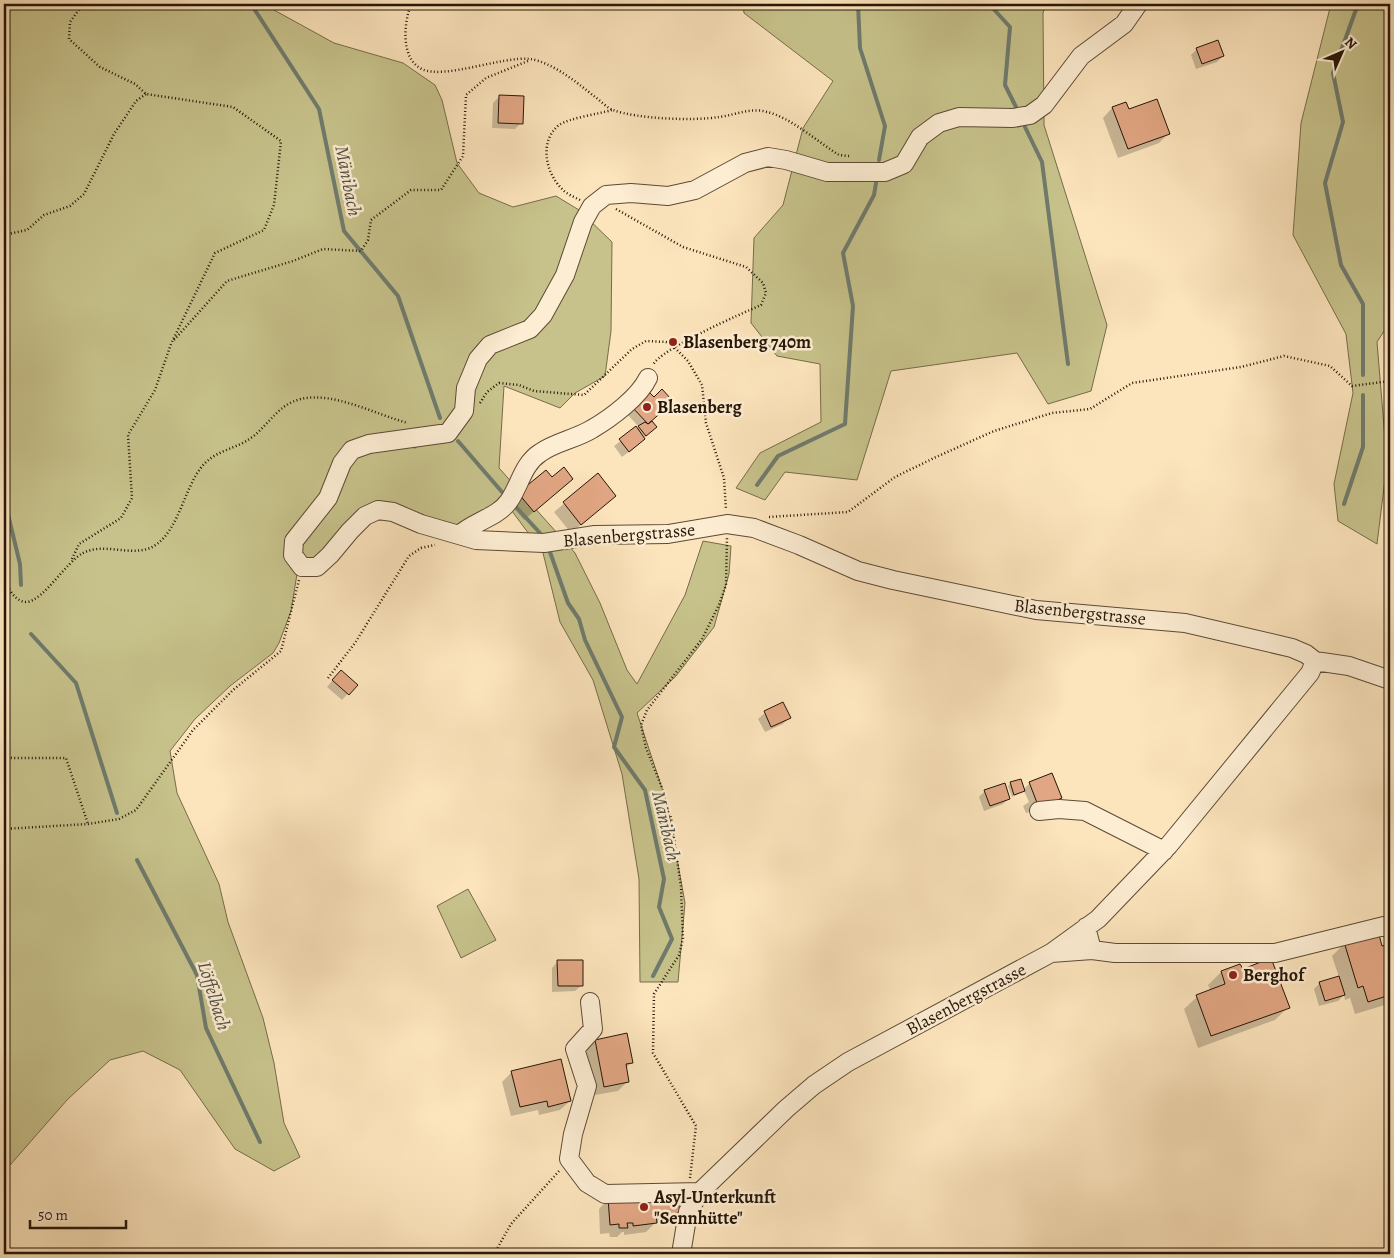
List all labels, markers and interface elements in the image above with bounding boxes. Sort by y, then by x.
north arrow [1316,28,1366,78]
text: N [1341,33,1361,53]
water label: Mänibach [328,143,368,219]
place label: Blasenberg 740m [683,330,811,354]
marker: Blasenberg 740m [667,336,679,348]
place label: Blasenberg [657,395,742,419]
marker: Blasenberg [641,401,653,413]
street label: Blasenbergstrasse [562,517,696,553]
street label: Blasenbergstrasse [1013,593,1147,631]
water label: Mänibach [645,788,687,864]
street label: Blasenbergstrasse [902,957,1030,1041]
water label: Löffelbach [191,958,237,1034]
place label: Berghof [1243,963,1307,987]
marker: Berghof [1227,969,1239,981]
place label: Asyl-Unterkunft "Sennhütte" [653,1185,776,1230]
scale bar [30,1198,126,1230]
marker: Asyl-Unterkunft "Sennhütte" [638,1201,650,1213]
text: 50 m [38,1205,68,1225]

